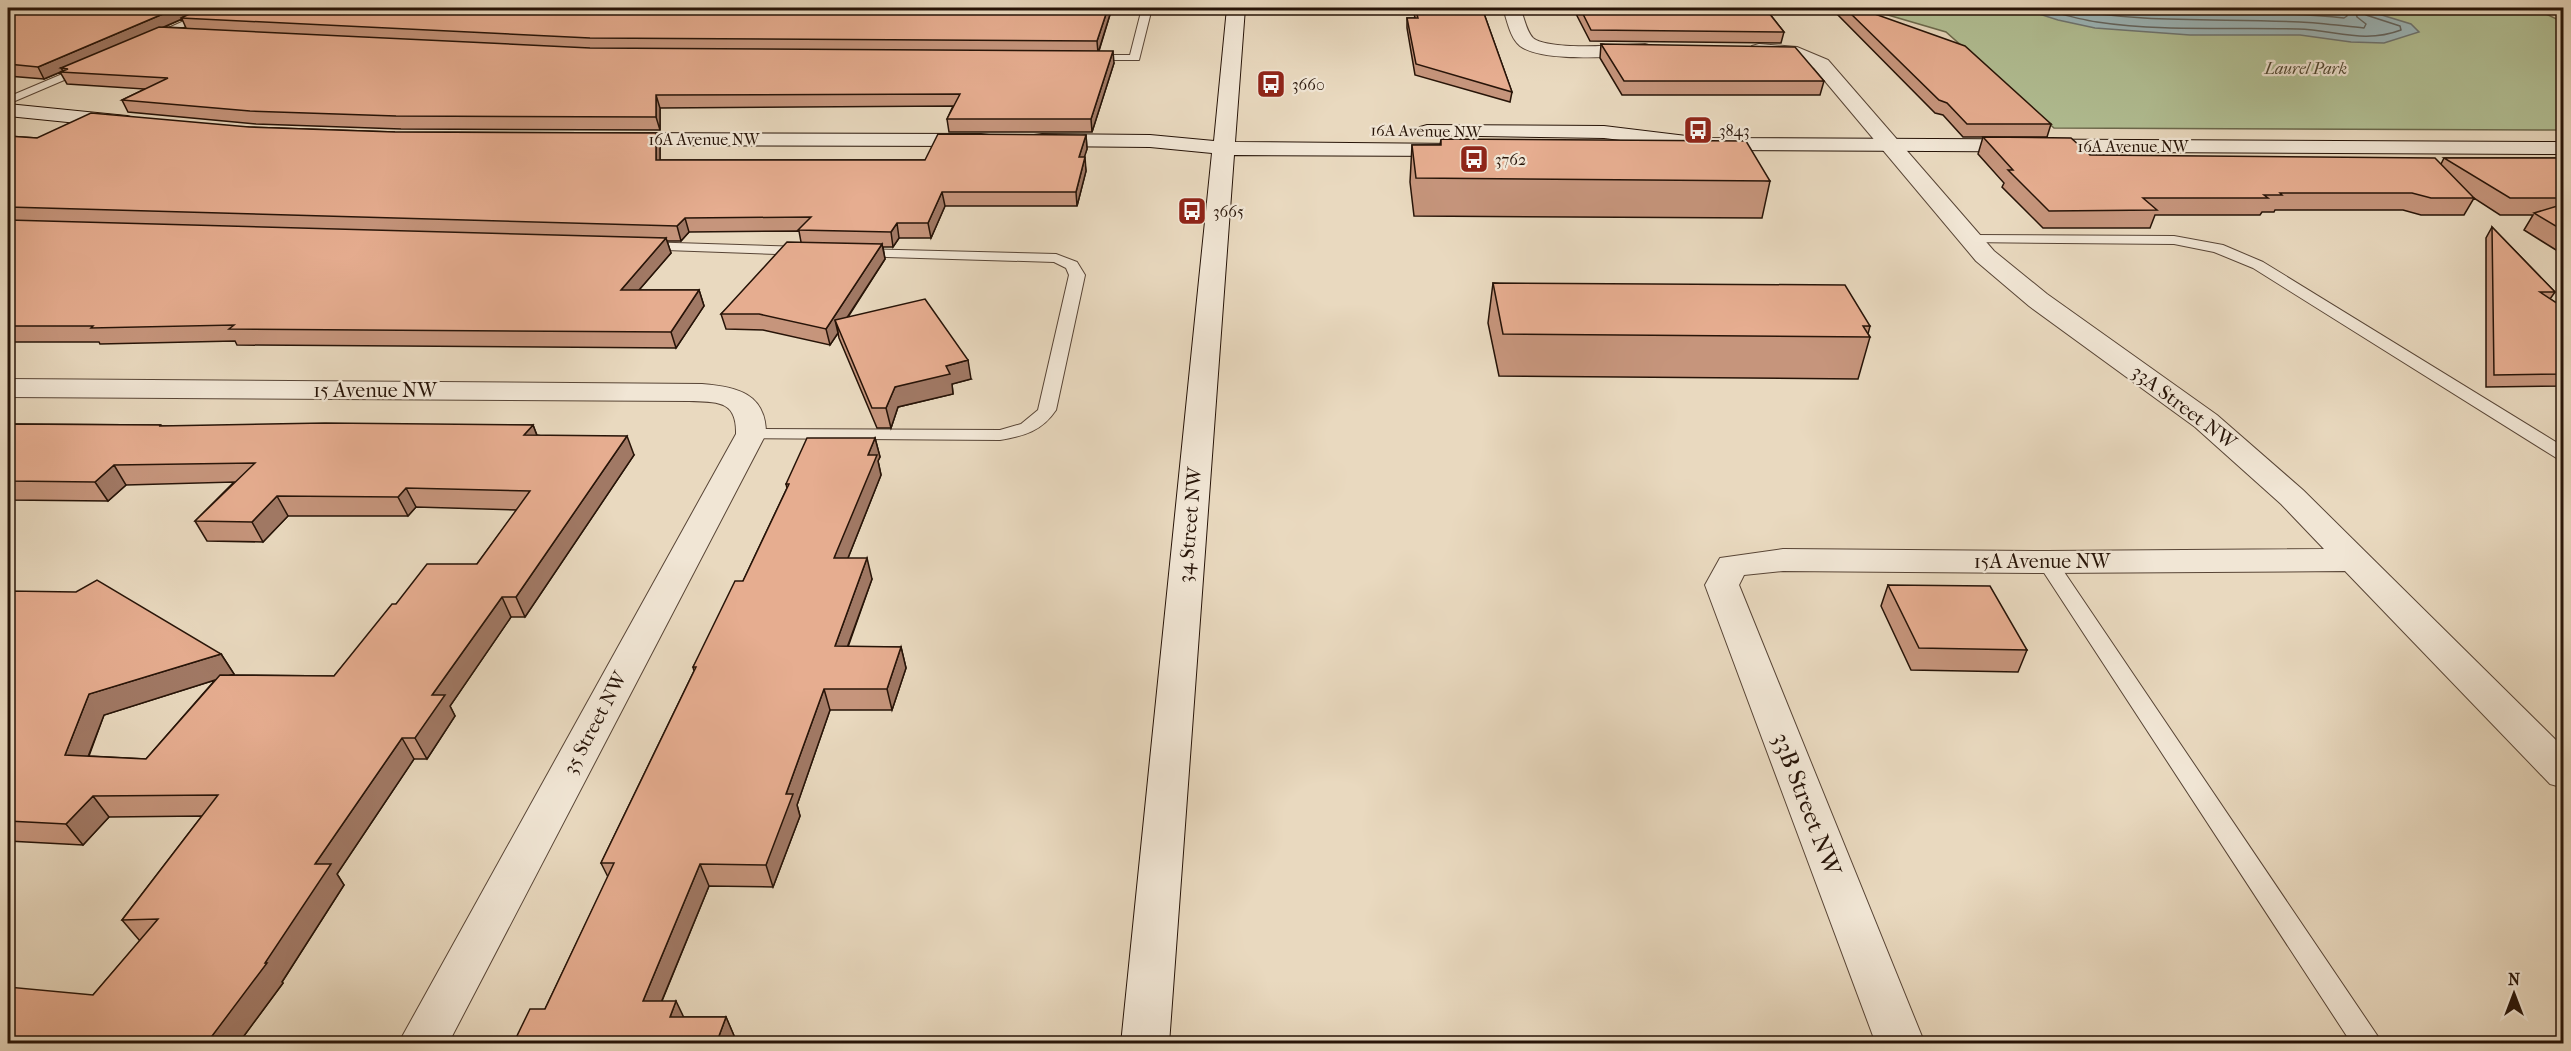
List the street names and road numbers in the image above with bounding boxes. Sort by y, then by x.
street label: 16A Avenue NW [1370,121,1483,141]
street label: 16A Avenue NW [648,130,761,149]
street label: 16A Avenue NW [2077,137,2190,156]
street label: 33A Street NW [2127,360,2242,455]
street label: 15 Avenue NW [313,379,438,402]
street label: 34 Street NW [1173,465,1207,584]
street label: 15A Avenue NW [1974,550,2112,573]
street label: 35 Street NW [558,666,632,778]
street label: 33B Street NW [1767,729,1848,881]

